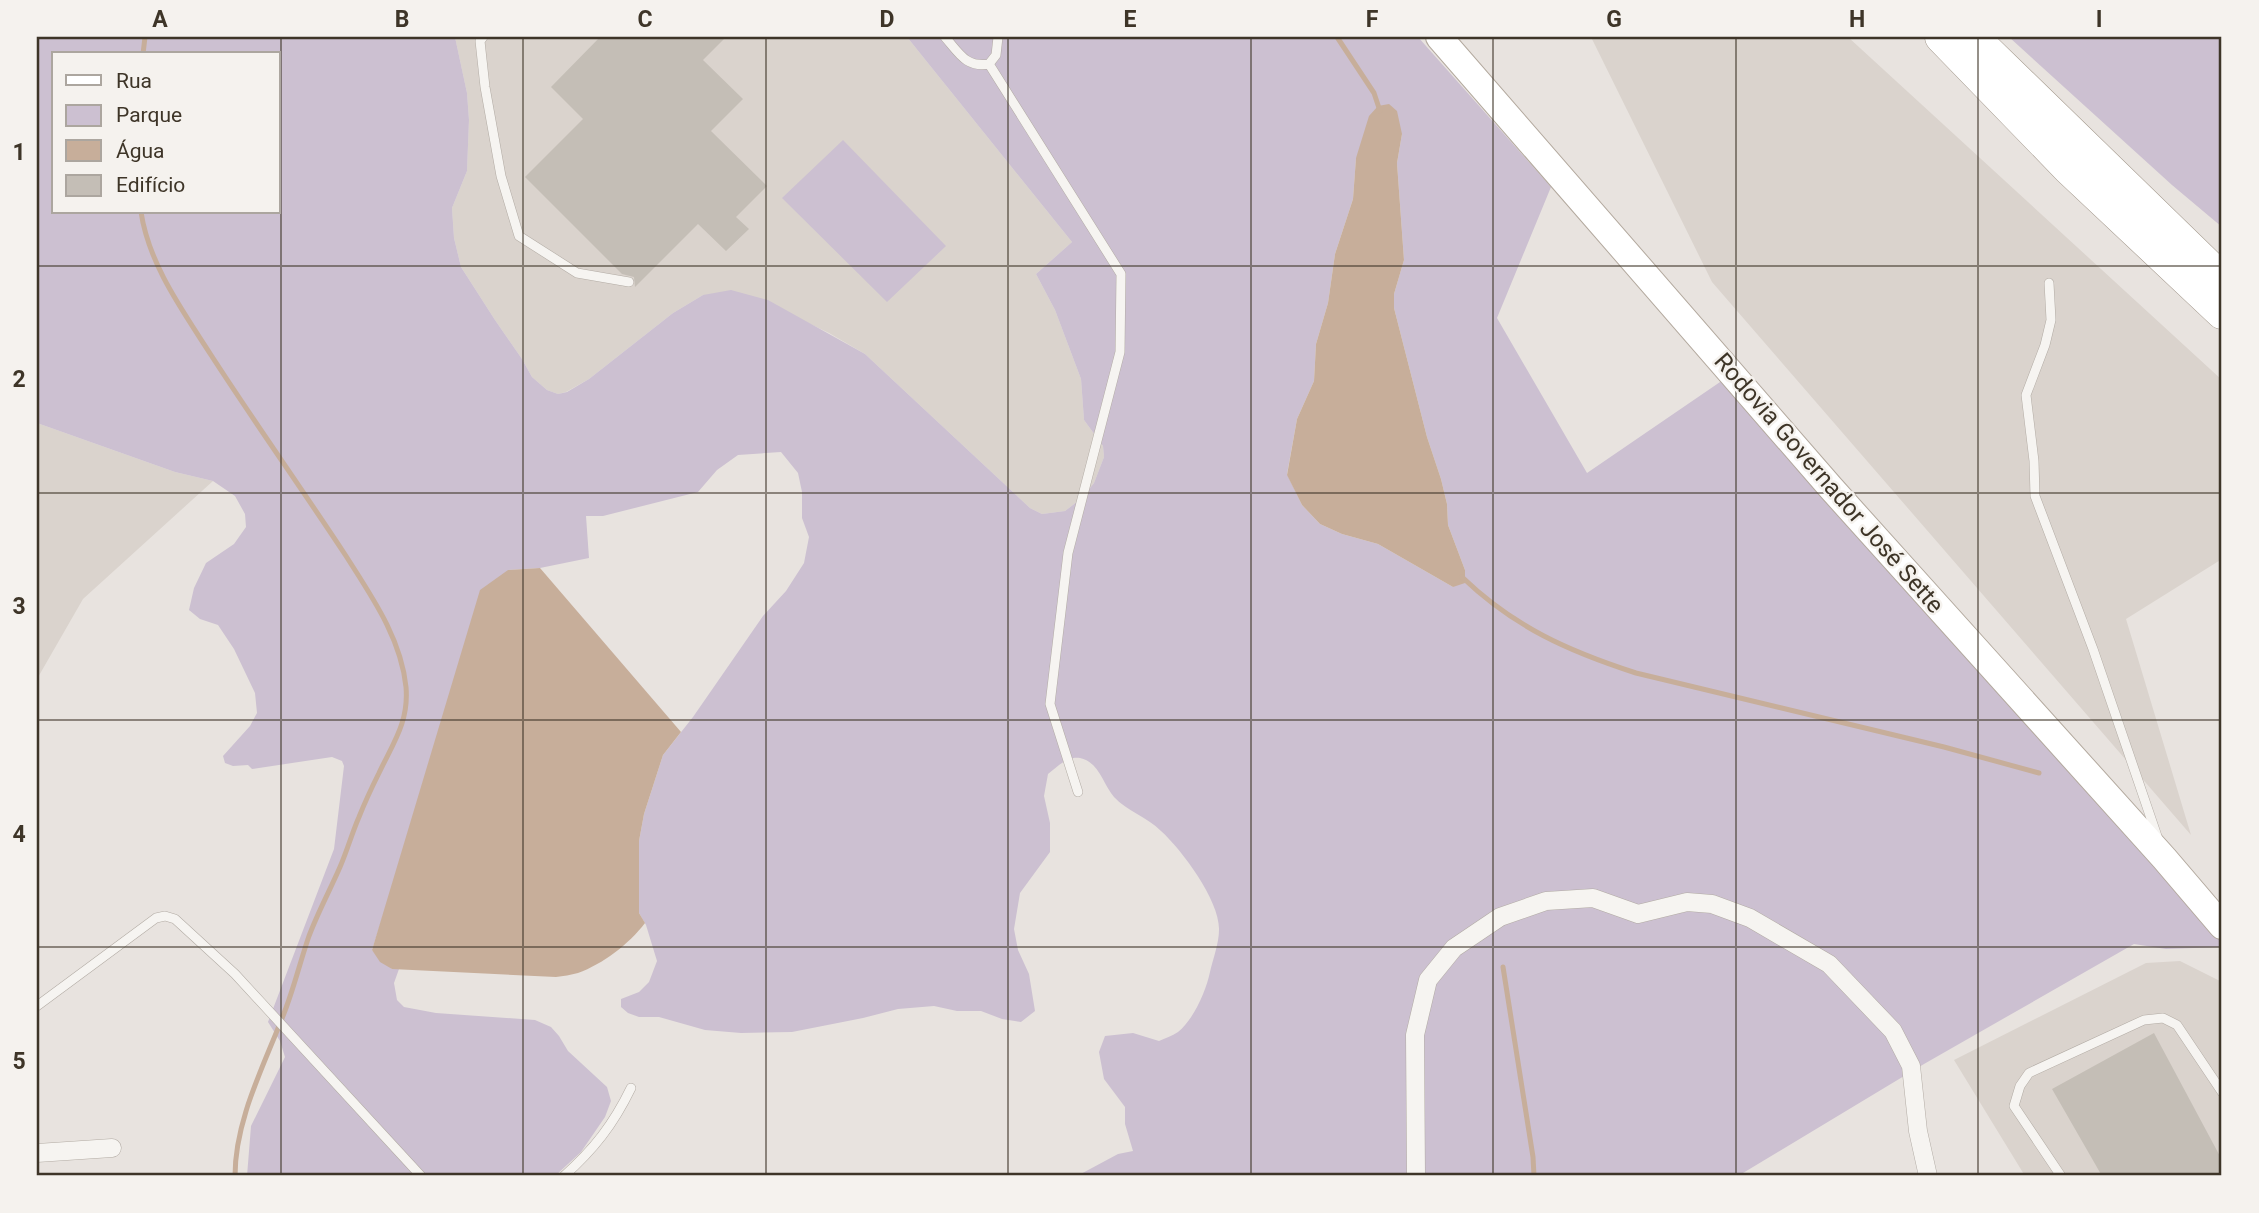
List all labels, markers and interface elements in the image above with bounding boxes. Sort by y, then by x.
text: A [152,6,168,33]
text: B [395,6,409,33]
text: C [637,6,653,33]
text: D [880,6,894,33]
text: E [1124,6,1137,33]
text: F [1366,6,1379,33]
text: G [1606,6,1622,33]
text: H [1849,6,1865,33]
text: I [2096,6,2102,33]
legend [52,52,280,214]
text: Rua [116,69,152,93]
text: Parque [116,103,182,127]
text: 1 [12,139,26,166]
text: Água [116,139,165,163]
text: Edifício [116,173,185,197]
street label: Rodovia Governador José Sette [1708,347,1950,619]
text: 2 [12,366,26,393]
text: 3 [12,593,26,620]
text: 4 [12,821,26,848]
text: 5 [12,1048,26,1075]

